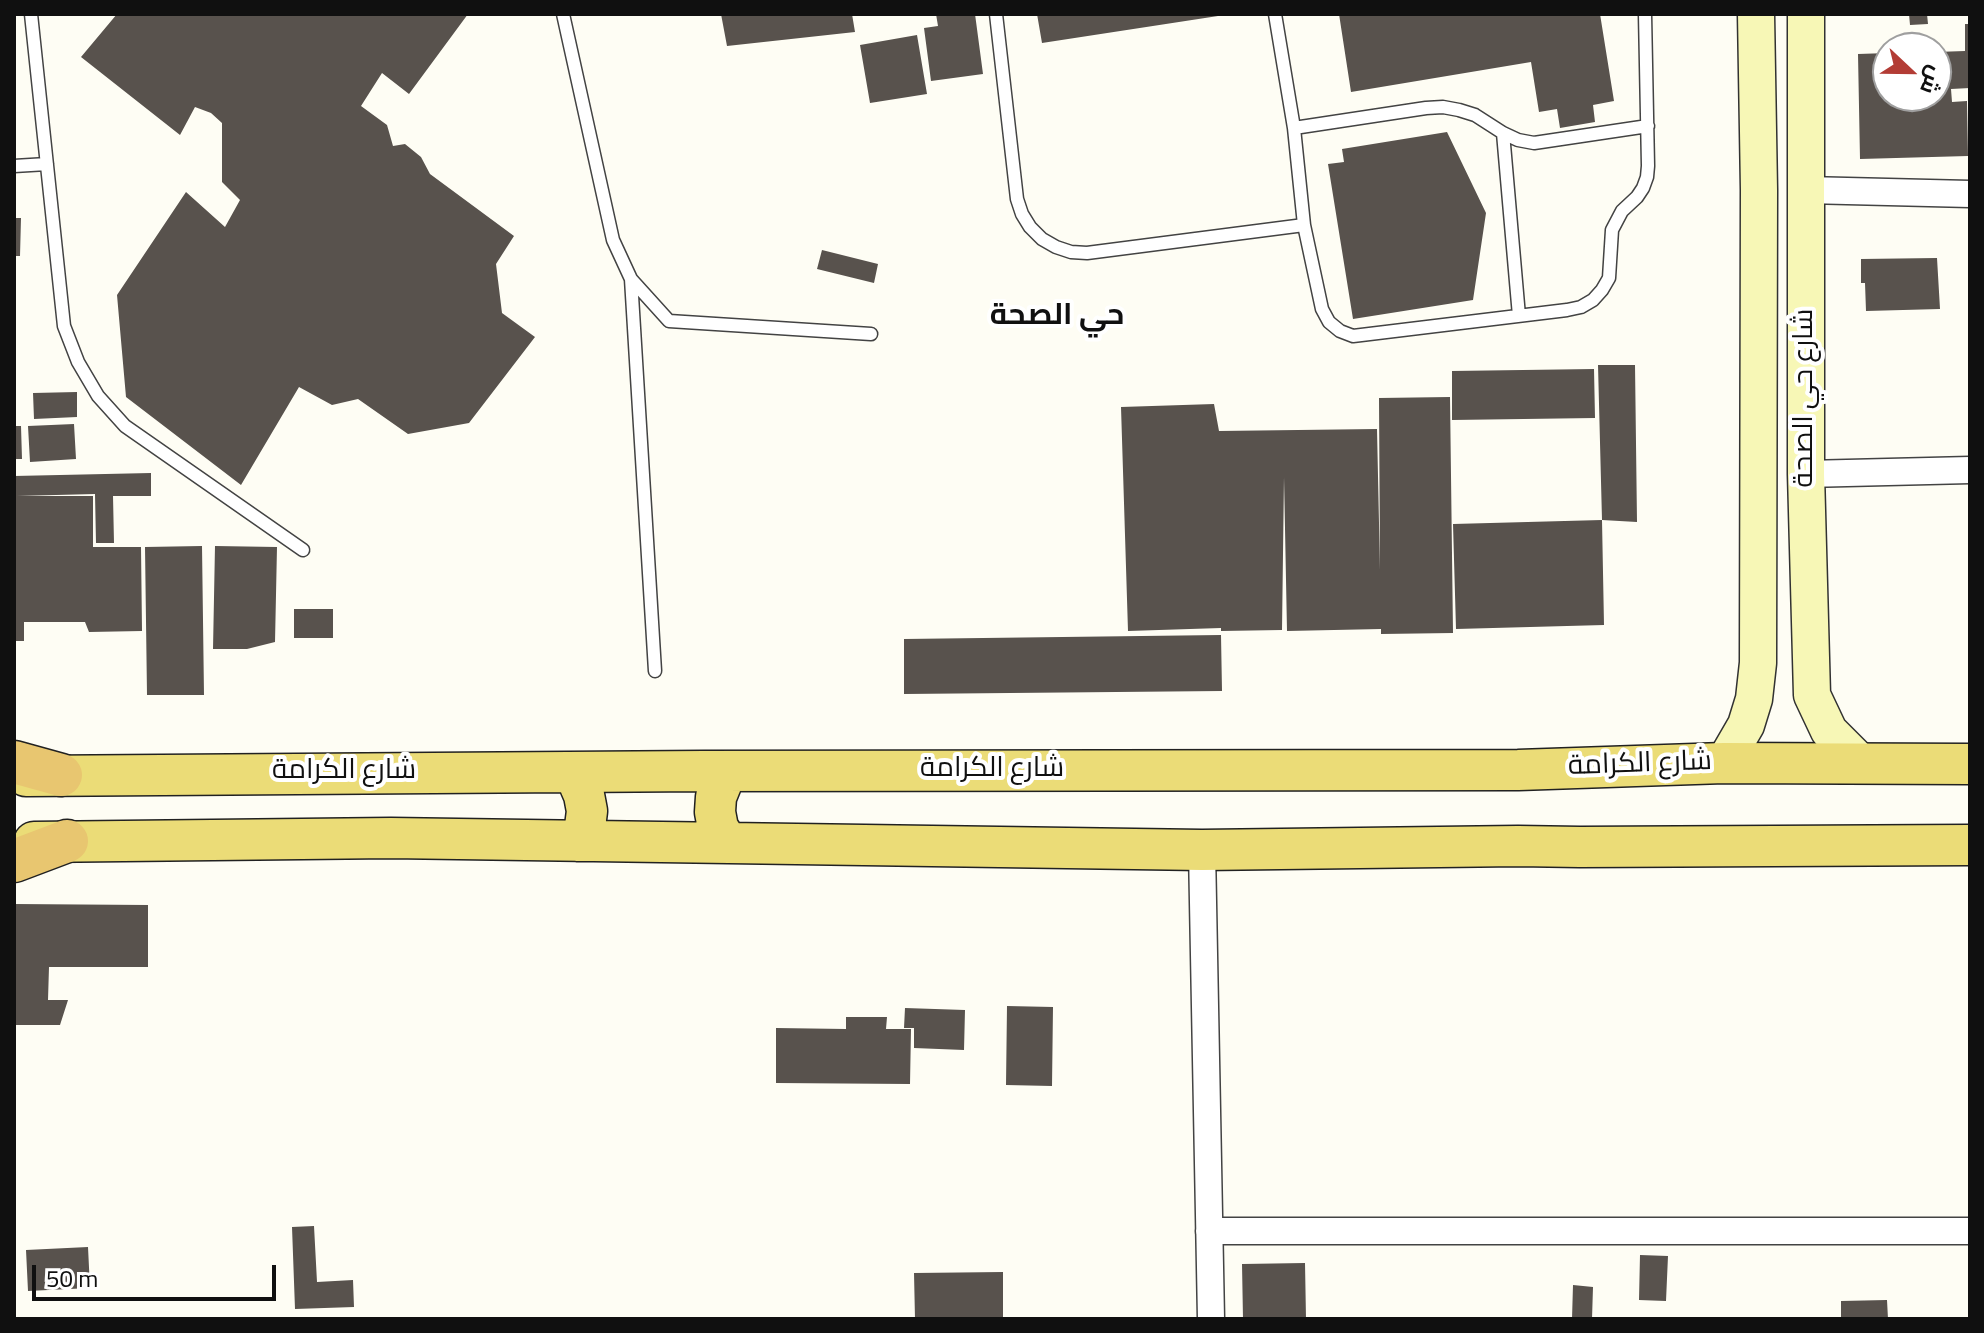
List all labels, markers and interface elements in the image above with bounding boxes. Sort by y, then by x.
north arrow [1872,32,1952,112]
text: ش [1908,59,1957,101]
district label: حي الصحة [990,300,1124,336]
street label: شارع حي الصحة [1790,308,1824,488]
street label: شارع الكرامة [1567,747,1713,785]
street label: شارع الكرامة [920,754,1064,788]
street label: شارع الكرامة [272,756,416,790]
scale bar [36,1249,280,1299]
text: 50 m [46,1256,98,1301]

